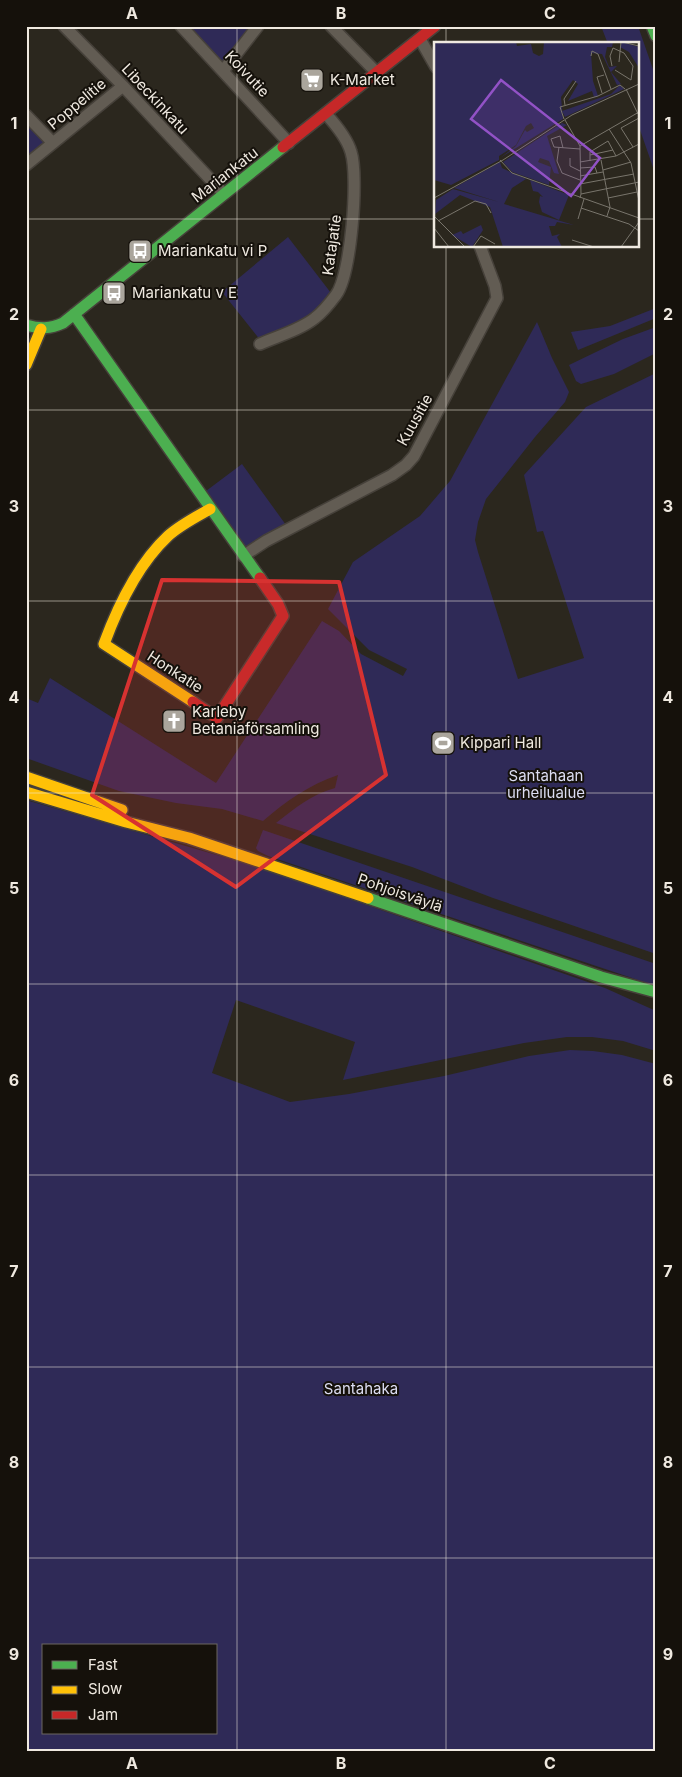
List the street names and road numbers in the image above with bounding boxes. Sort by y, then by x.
street label: Koivutie [221,46,274,101]
street label: Libeckinkatu [118,59,193,138]
street label: Poppelitie [44,74,110,133]
street label: Mariankatu [188,143,262,206]
street label: Katajatie [318,213,345,277]
street label: Kuusitie [393,391,436,449]
street label: Honkatie [144,646,207,697]
street label: Pohjoisväylä [355,869,445,916]

